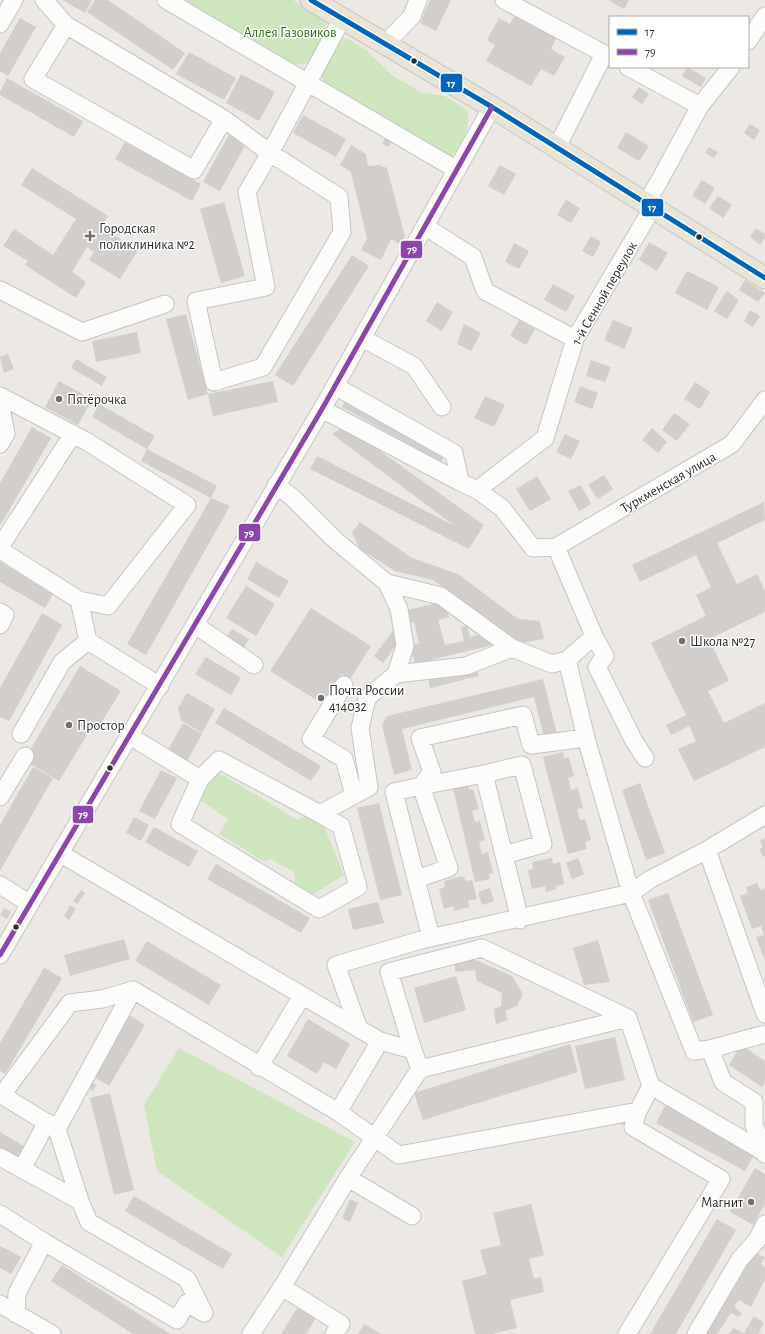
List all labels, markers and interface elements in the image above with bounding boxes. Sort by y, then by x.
legend [609,16,749,68]
park label: Аллея Газовиков [244,26,336,40]
text: 17 [645,26,654,38]
text: 79 [645,46,656,58]
unlabelled marker [409,56,419,66]
line badge: 17 [440,73,463,93]
text: 17 [447,78,456,89]
line badge: 17 [641,198,664,217]
text: 17 [648,202,657,213]
place label: Городская поликлиника №2 [99,222,195,252]
marker: Городская поликлиника №2 [84,230,96,242]
unlabelled marker [694,232,704,242]
street label: 1-й Сенной переулок [570,239,640,347]
line badge: 79 [400,240,423,259]
text: 79 [407,244,417,255]
place label: Пятёрочка [67,393,127,407]
marker: Пятёрочка [54,394,64,404]
street label: Туркменская улица [618,450,719,516]
line badge: 79 [238,523,261,542]
text: 79 [244,528,254,539]
place label: Школа №27 [690,635,756,649]
marker: Школа №27 [677,636,687,646]
place label: Почта России 414032 [329,684,404,714]
marker: Почта России 414032 [316,693,326,703]
place label: Простор [77,719,125,733]
marker: Простор [64,720,74,730]
unlabelled marker [105,763,115,773]
line badge: 79 [72,805,94,824]
text: 79 [78,809,88,820]
unlabelled marker [11,922,21,932]
place label: Магнит [701,1196,744,1210]
marker: Магнит [746,1197,756,1207]

